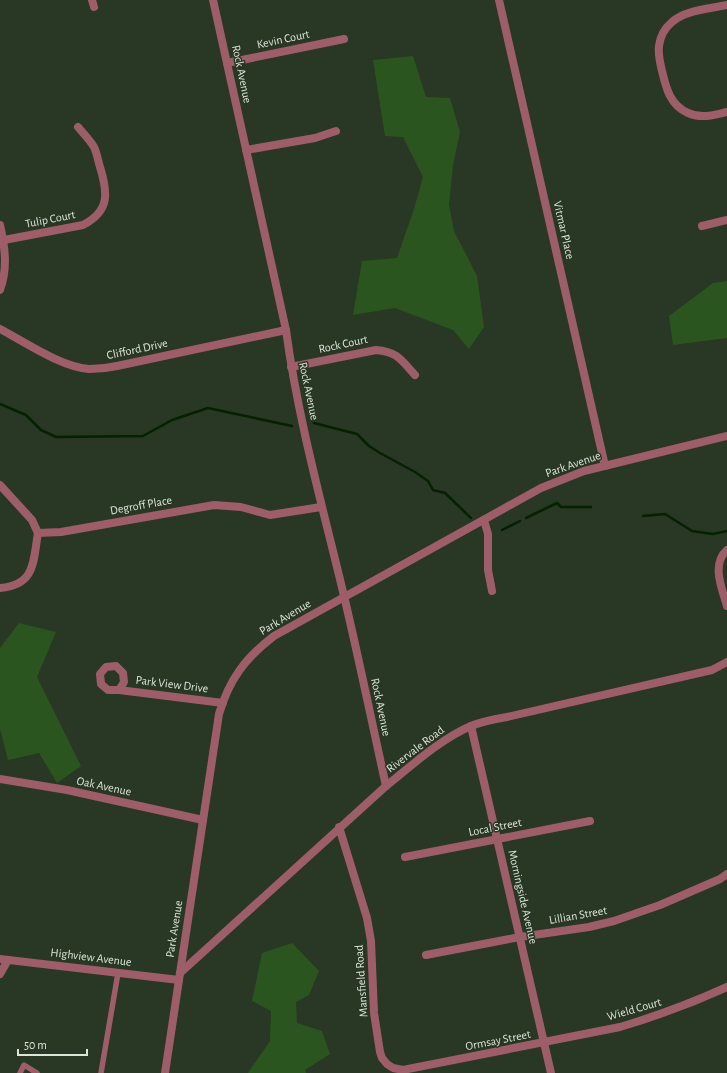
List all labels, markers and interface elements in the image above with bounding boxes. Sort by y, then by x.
street label: Kevin Court [256,28,311,50]
street label: Rock Avenue [230,44,254,104]
street label: Vitmar Place [551,200,577,260]
street label: Tulip Court [24,208,76,230]
street label: Rock Court [317,333,369,355]
street label: Clifford Drive [105,337,169,361]
street label: Rock Avenue [297,361,321,421]
street label: Park Avenue [544,449,602,479]
street label: Degroff Place [109,494,173,516]
street label: Park Avenue [257,597,313,637]
street label: Park View Drive [135,674,209,694]
street label: Rock Avenue [369,677,393,737]
street label: Rivervale Road [384,724,446,774]
street label: Oak Avenue [76,774,132,798]
street label: Local Street [467,816,523,838]
street label: Morningside Avenue [506,849,540,945]
street label: Park Avenue [164,900,184,958]
street label: Lillian Street [548,904,608,926]
street label: Mansfield Road [352,944,370,1018]
street label: Highview Avenue [50,946,132,968]
street label: Wield Court [605,995,663,1022]
street label: Ormsay Street [464,1028,532,1053]
scale bar [18,1031,87,1057]
text: 50 m [24,1039,47,1051]

